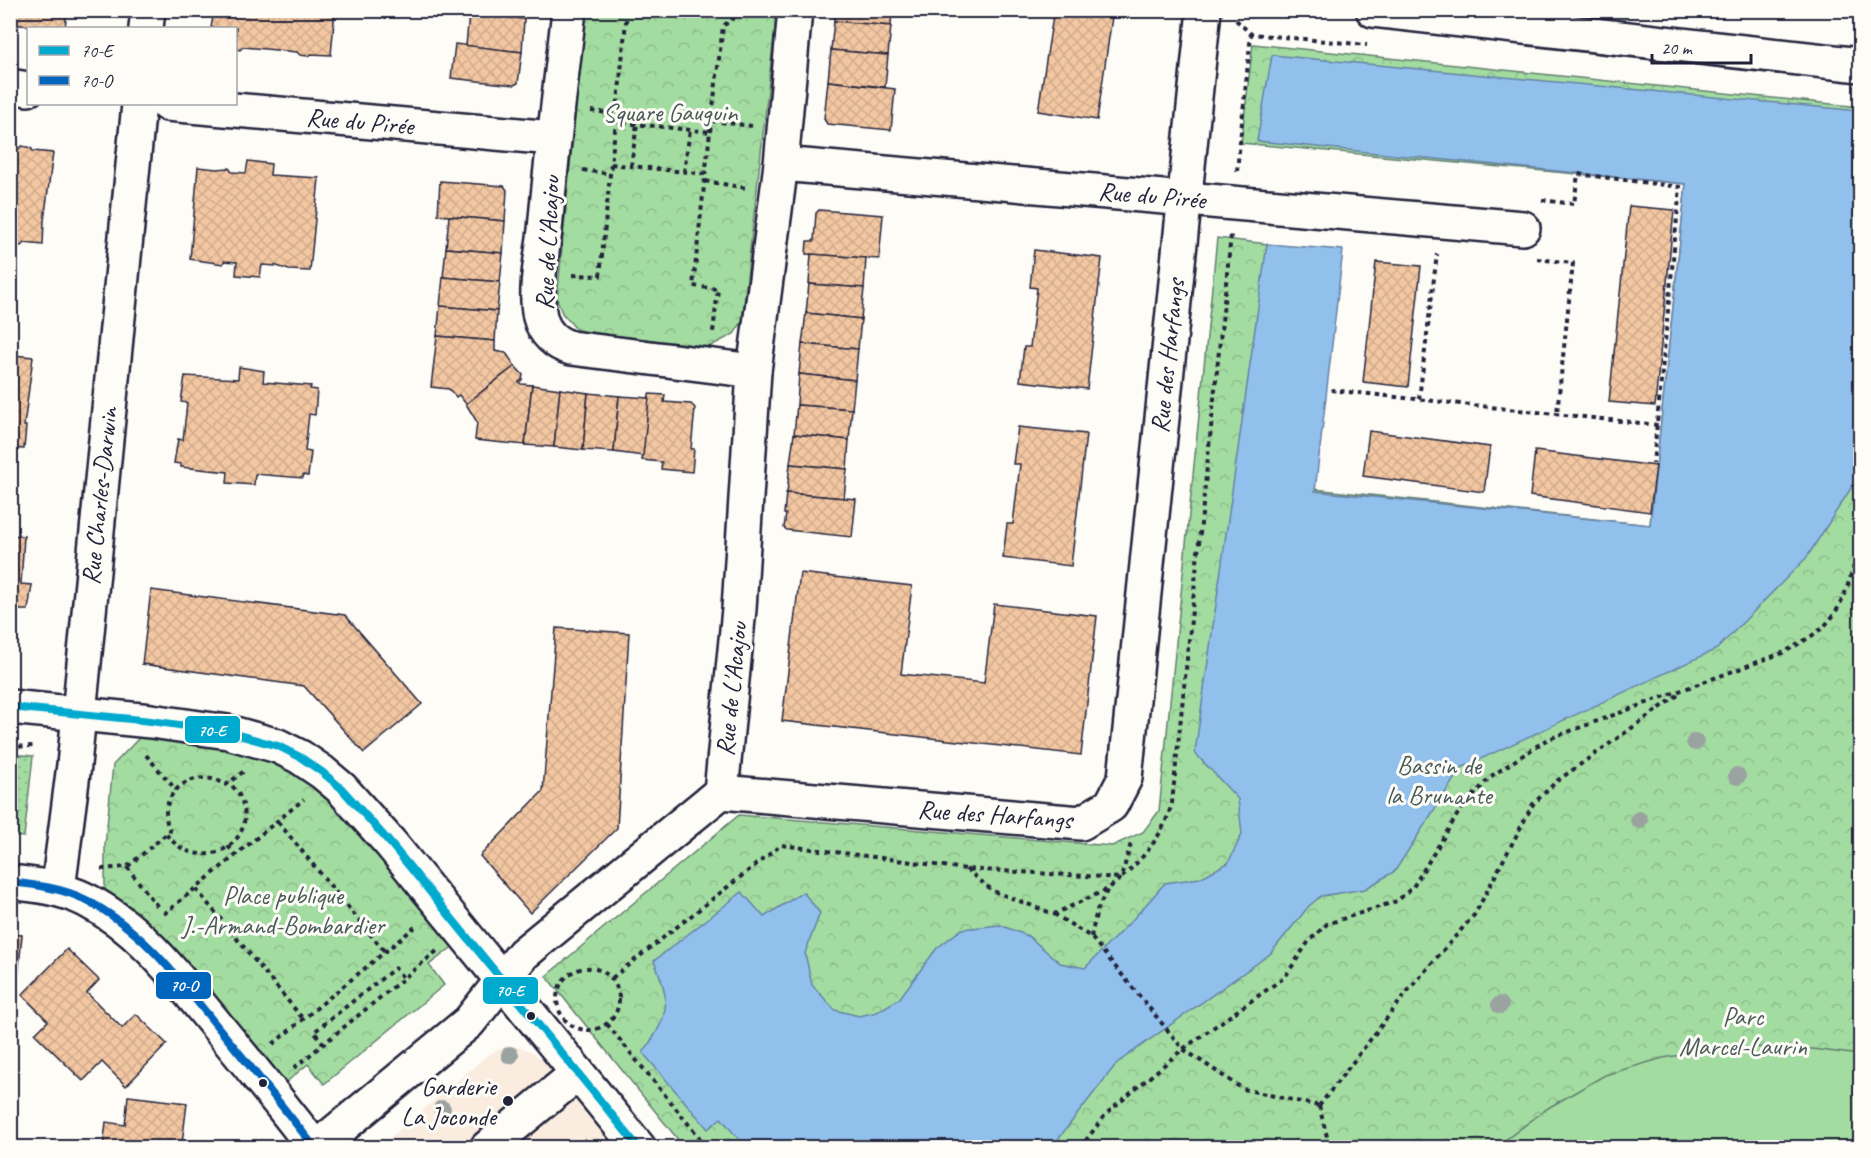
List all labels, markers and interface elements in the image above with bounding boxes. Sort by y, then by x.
legend [27,27,237,105]
scale bar [1652,27,1751,65]
text: 20 m [1661,37,1694,59]
text: 70-E [81,40,115,62]
text: 70-O [81,70,114,92]
park label: Square Gauguin [603,96,739,129]
street label: Rue du Pirée [305,100,417,143]
street label: Rue de L'Acajou [528,174,568,311]
street label: Rue du Pirée [1097,174,1209,217]
street label: Rue des Harfangs [1143,275,1192,435]
street label: Rue Charles-Darwin [74,404,125,586]
street label: Rue de L'Acajou [708,619,755,758]
line badge: 70-E [184,715,241,744]
text: 70-E [198,721,228,741]
park label: Bassin de la Brunante [1386,749,1494,812]
street label: Rue des Harfangs [917,793,1075,836]
park label: Place publique J.-Armand-Bombardier [180,879,386,942]
line badge: 70-O [155,971,212,1000]
text: 70-O [170,976,200,996]
line badge: 70-E [482,976,539,1005]
text: 70-E [496,981,526,1001]
park label: Parc Marcel-Laurin [1679,1000,1807,1063]
unlabelled marker [525,1010,537,1022]
place label: Garderie La Joconde [401,1070,499,1133]
unlabelled marker [257,1077,269,1089]
marker: Garderie La Joconde [501,1094,515,1108]

